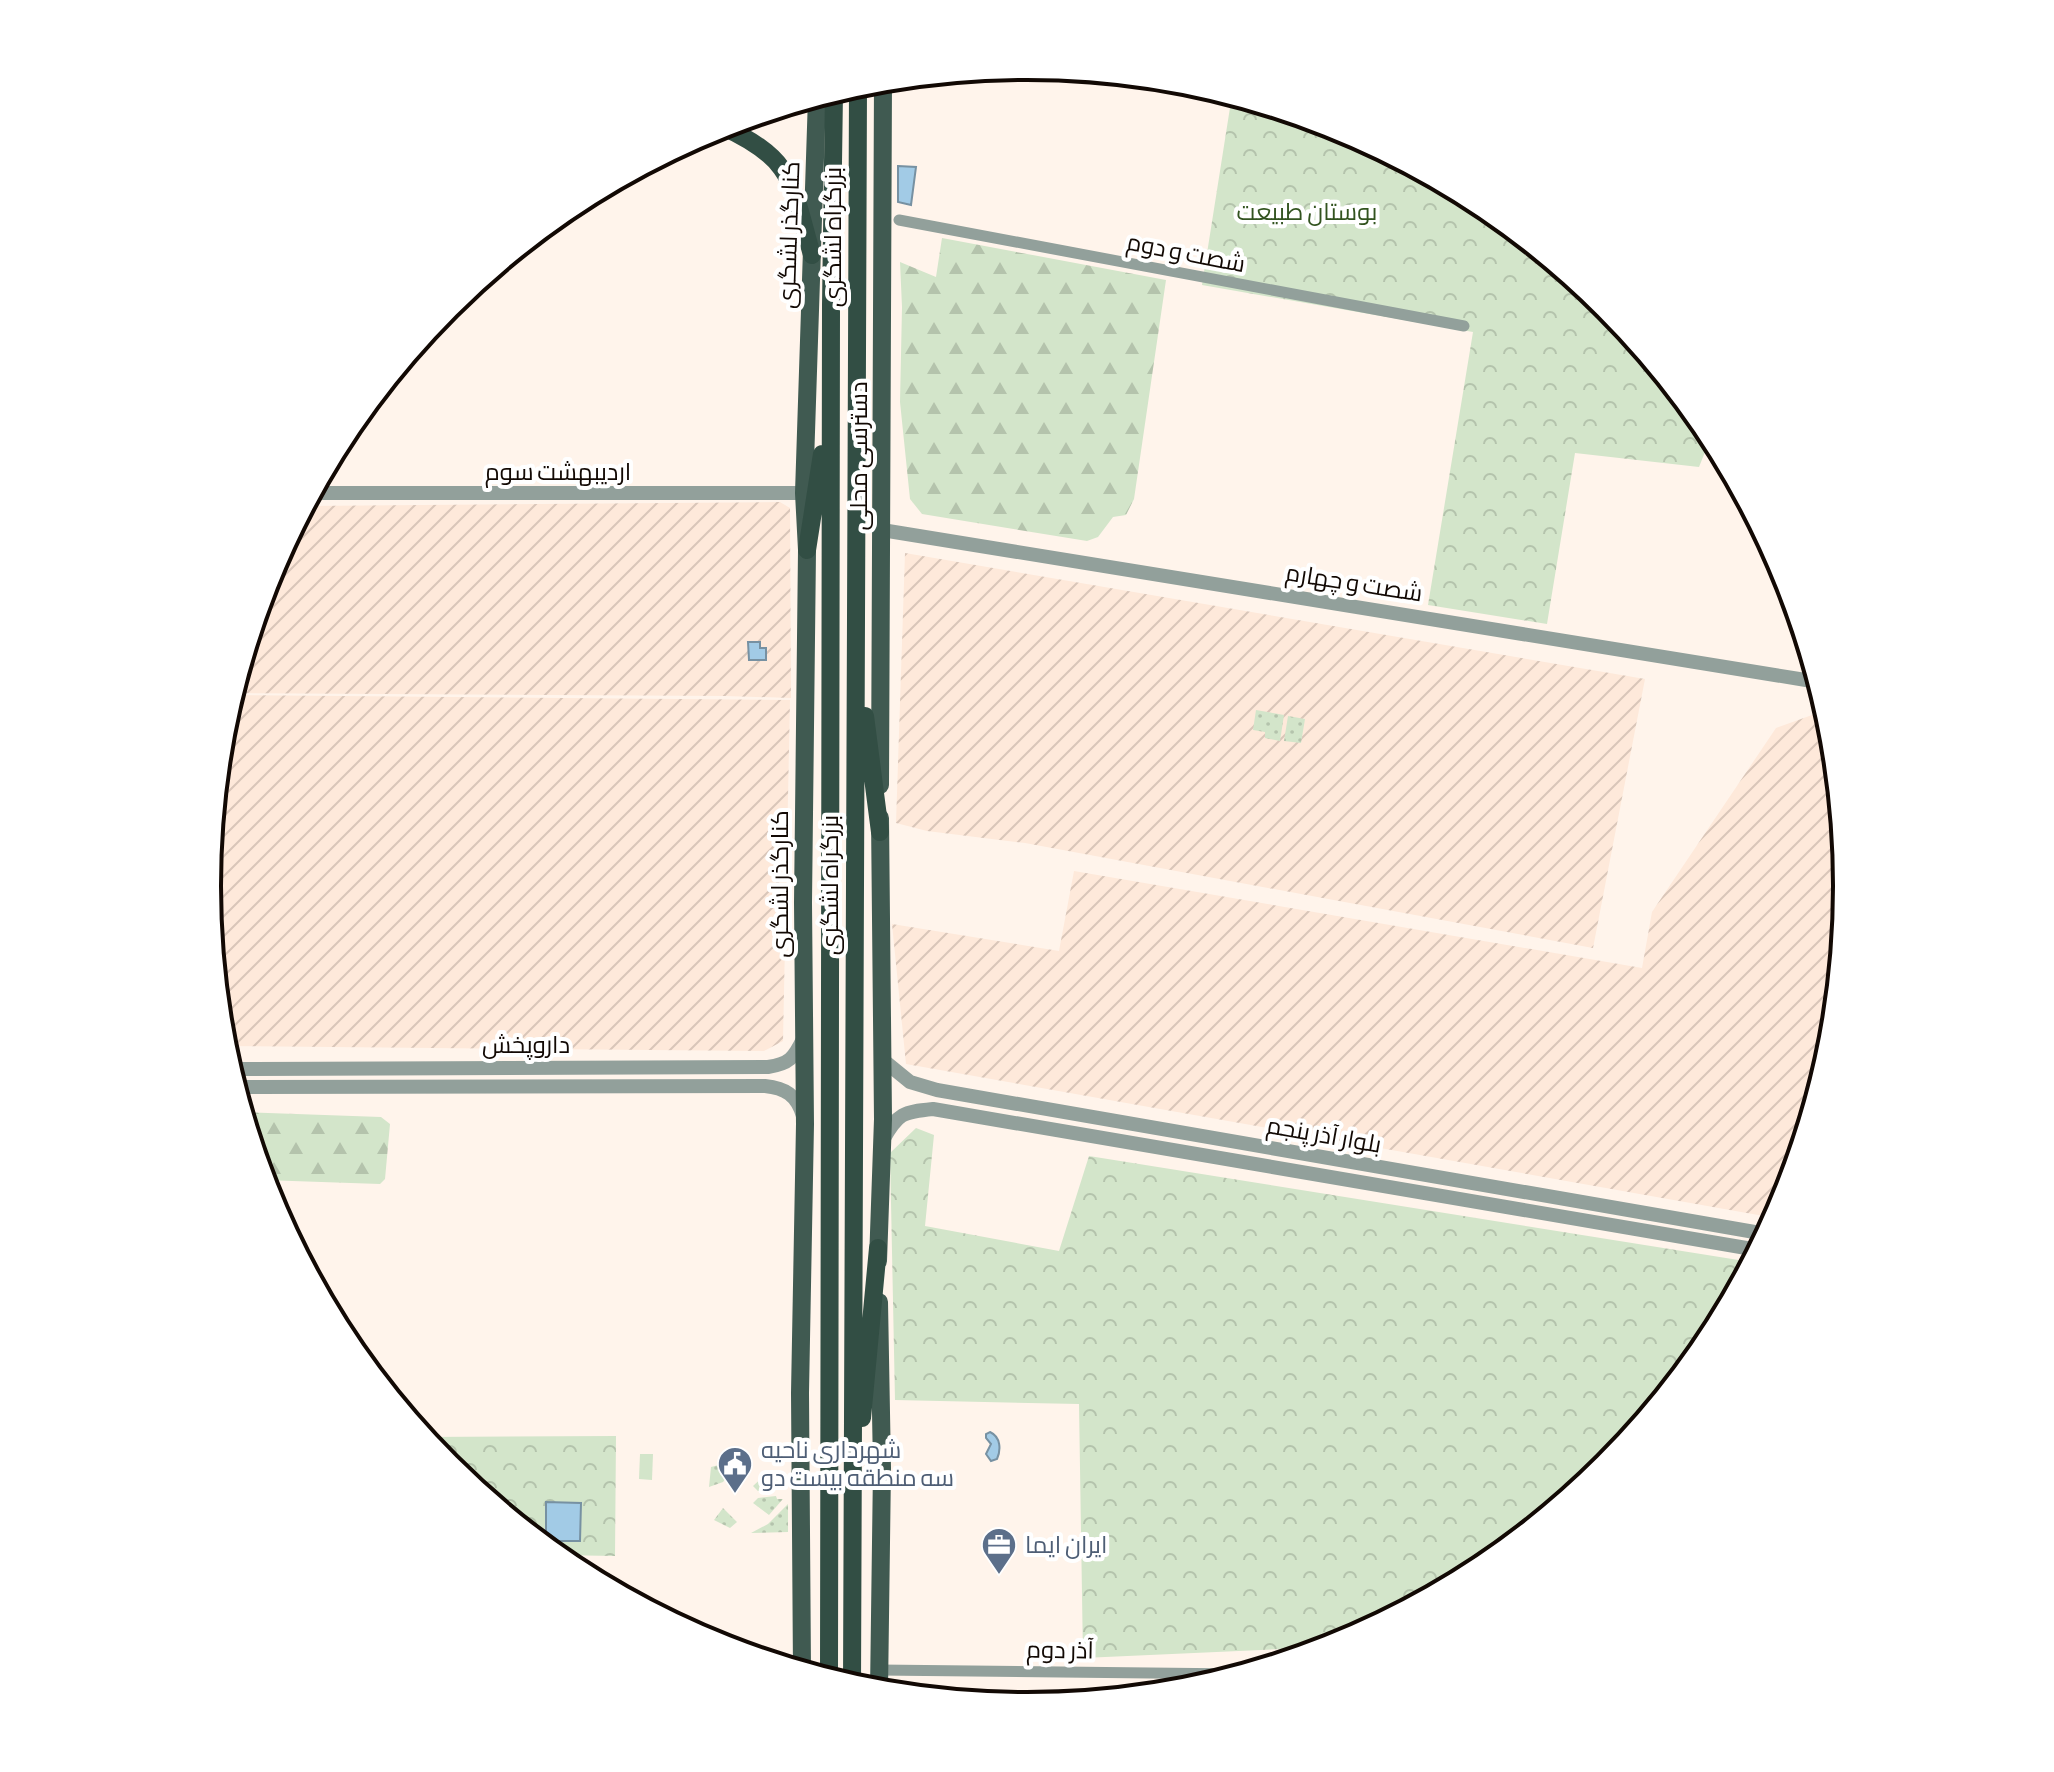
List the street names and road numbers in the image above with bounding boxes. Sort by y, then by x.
street label: کنارگذر لشگری [772,161,807,309]
street label: بزرگراه لشگری [819,167,848,307]
street label: شصت و دوم [1124,228,1248,280]
street label: دسترسی محلی [845,381,874,531]
street label: اردیبهشت سوم [485,458,631,488]
street label: شصت و چهارم [1283,558,1424,610]
street label: کنارگذر لشگری [766,810,795,958]
street label: بزرگراه لشگری [816,815,845,955]
street label: داروپخش [482,1031,570,1061]
street label: بلوار آذر پنجم [1264,1111,1384,1161]
street label: آذر دوم [1026,1635,1095,1667]

